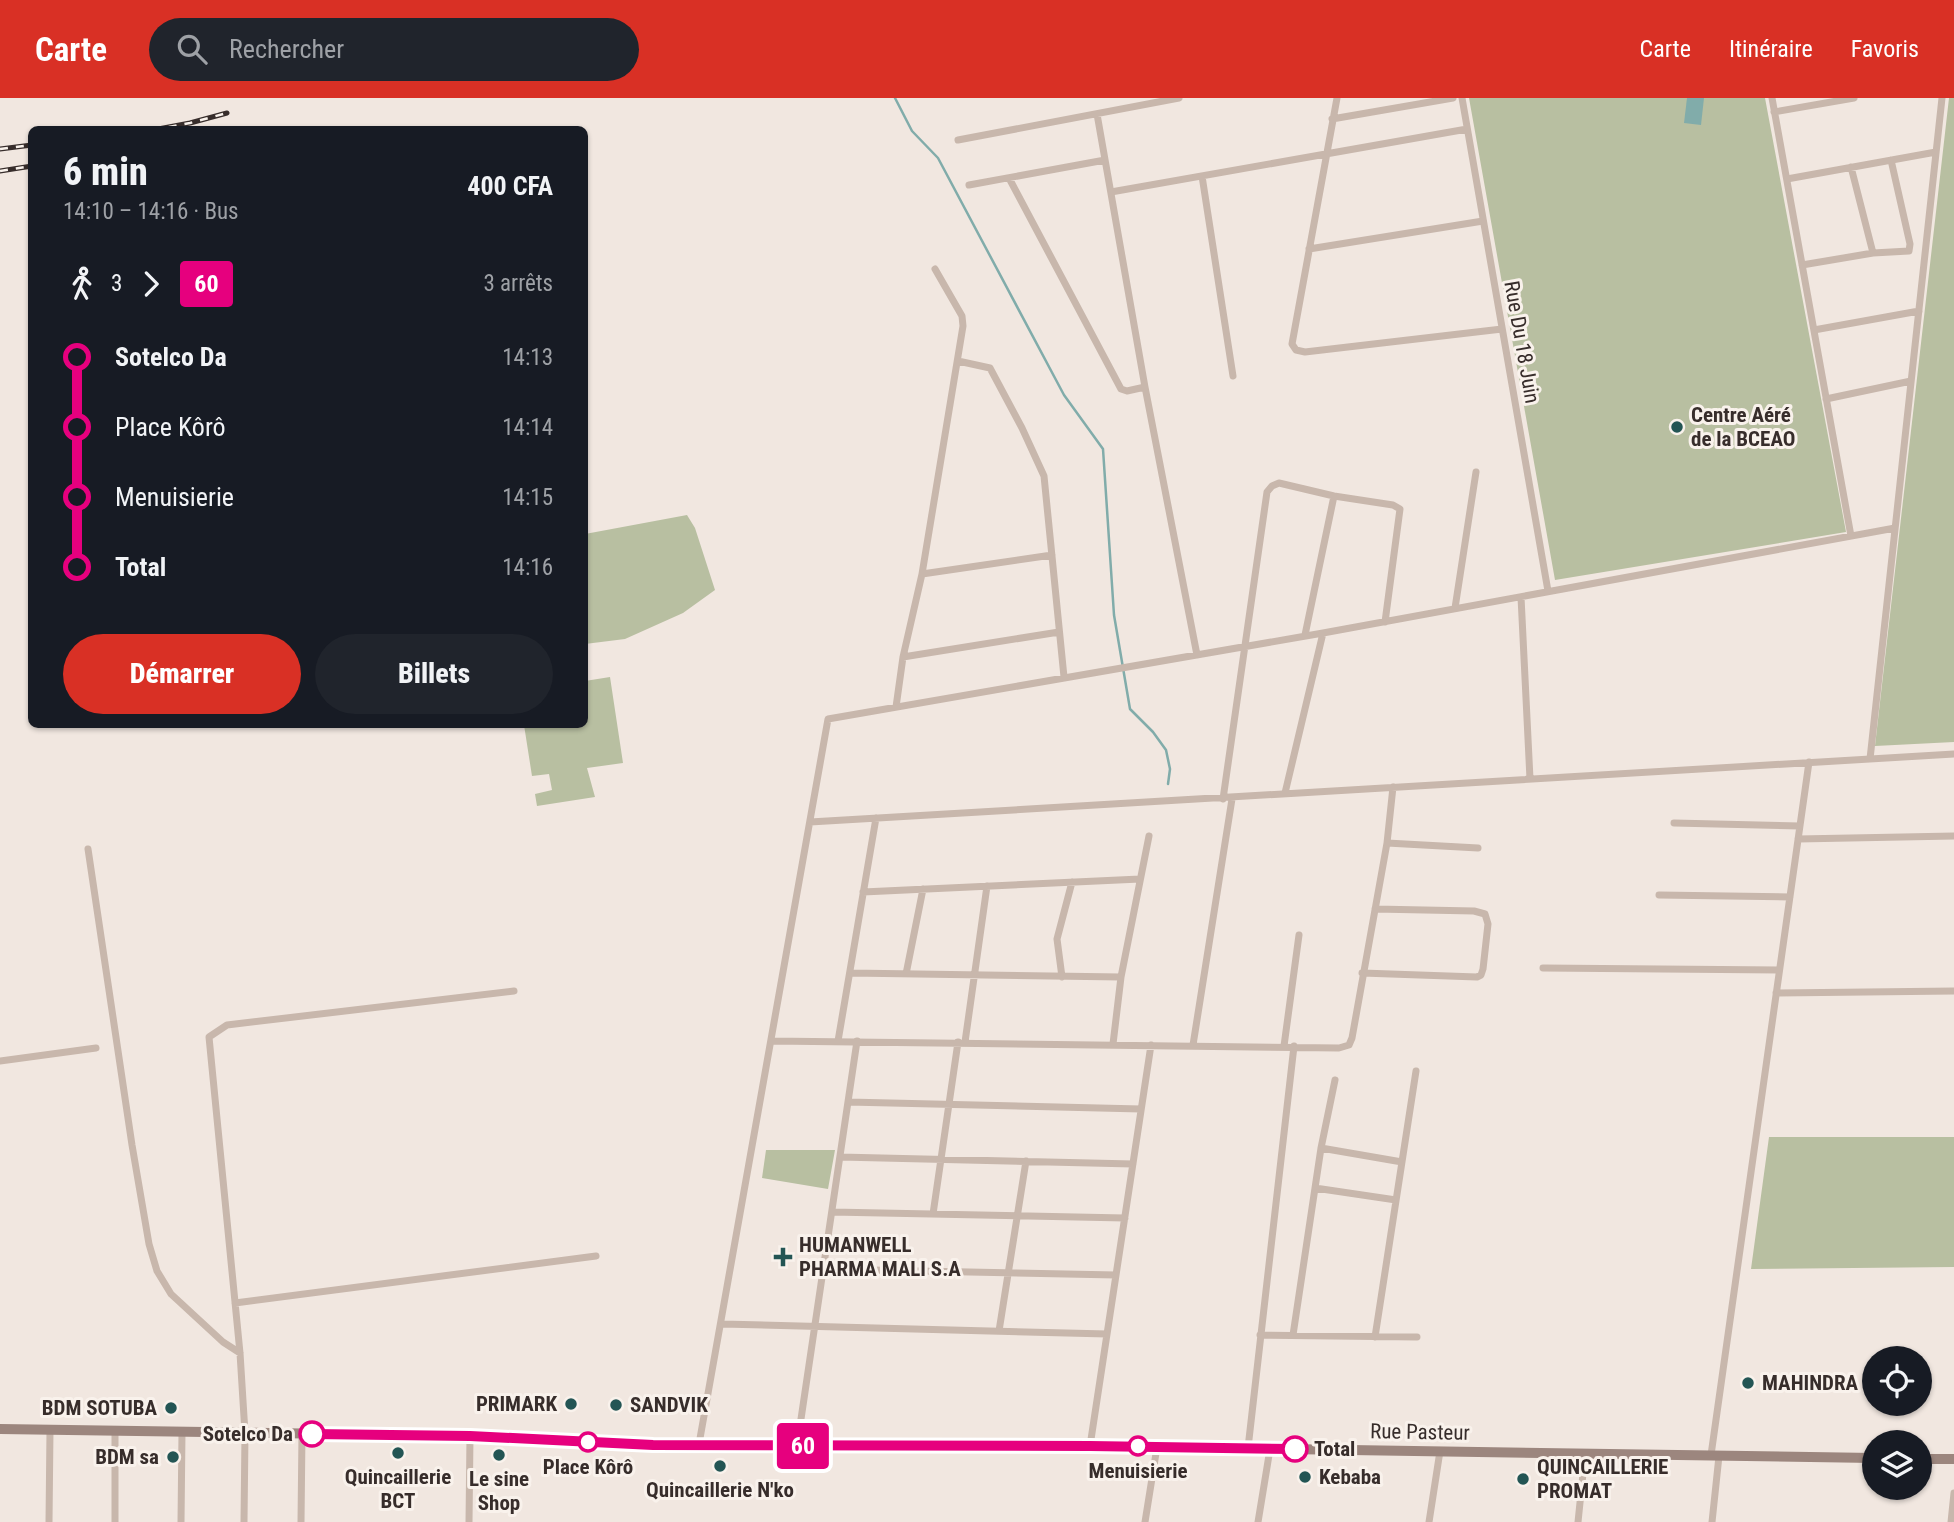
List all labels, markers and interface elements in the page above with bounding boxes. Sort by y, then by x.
search box [149,18,639,81]
text: Carte [35,30,107,69]
icon: search [173,30,211,68]
text: Rechercher [229,34,344,64]
text: Carte [1640,35,1691,63]
text: Itinéraire [1729,35,1813,63]
text: Favoris [1851,35,1919,63]
text: 6 min [63,150,148,194]
text: 400 CFA [467,171,553,201]
text: 14:10 – 14:16 · Bus [63,198,239,225]
icon: walk [63,265,101,303]
icon: forward [132,265,170,303]
text: 3 [111,270,122,297]
text: 60 [194,270,219,298]
text: 3 arrêts [483,270,553,297]
street label: Rue Du 18 Juin [1499,279,1545,405]
text: Sotelco Da [115,342,227,372]
text: 14:13 [502,344,553,371]
place label: Centre Aéré de la BCEAO [1691,403,1795,451]
text: Place Kôrô [115,412,226,442]
text: 14:14 [502,414,553,441]
marker: Centre Aéré de la BCEAO [1669,419,1685,435]
text: Menuisierie [115,482,234,512]
text: 14:15 [502,484,553,511]
text: Total [115,552,166,582]
text: 14:16 [502,554,553,581]
button: Démarrer [63,634,301,714]
button: Billets [315,634,553,714]
place label: HUMANWELL PHARMA MALI S.A [799,1233,961,1281]
marker: HUMANWELL PHARMA MALI S.A [773,1247,793,1267]
map controls [1862,1346,1932,1500]
button: locate [1862,1346,1932,1416]
place label: MAHINDRA [1762,1371,1859,1395]
marker: MAHINDRA [1740,1375,1756,1391]
place label: PRIMARK [476,1392,557,1416]
place label: SANDVIK [630,1393,708,1417]
place label: BDM SOTUBA [42,1396,157,1420]
marker: PRIMARK [563,1396,579,1412]
marker: SANDVIK [608,1397,624,1413]
marker: BDM SOTUBA [163,1400,179,1416]
street label: Rue Pasteur [1370,1419,1470,1445]
marker: Sotelco Da [299,1421,325,1447]
place label: Sotelco Da [203,1422,293,1446]
line badge: 60 [772,1423,834,1469]
button: layers [1862,1430,1932,1500]
marker: Place Kôrô [578,1432,598,1452]
text: 60 [791,1432,815,1460]
marker: Menuisierie [1128,1436,1148,1456]
marker: Total [1282,1436,1308,1462]
place label: Total [1314,1437,1355,1461]
place label: BDM sa [95,1445,159,1469]
marker: Quincaillerie BCT [390,1445,406,1461]
marker: Le sine Shop [491,1447,507,1463]
marker: BDM sa [165,1449,181,1465]
place label: Place Kôrô [543,1455,633,1479]
place label: QUINCAILLERIE PROMAT [1537,1455,1668,1503]
marker: Quincaillerie N'ko [712,1458,728,1474]
place label: Menuisierie [1088,1459,1188,1483]
place label: Quincaillerie BCT [345,1465,451,1513]
place label: Kebaba [1319,1465,1381,1489]
place label: Le sine Shop [469,1467,529,1515]
marker: Kebaba [1297,1469,1313,1485]
marker: QUINCAILLERIE PROMAT [1515,1471,1531,1487]
place label: Quincaillerie N'ko [646,1478,794,1502]

